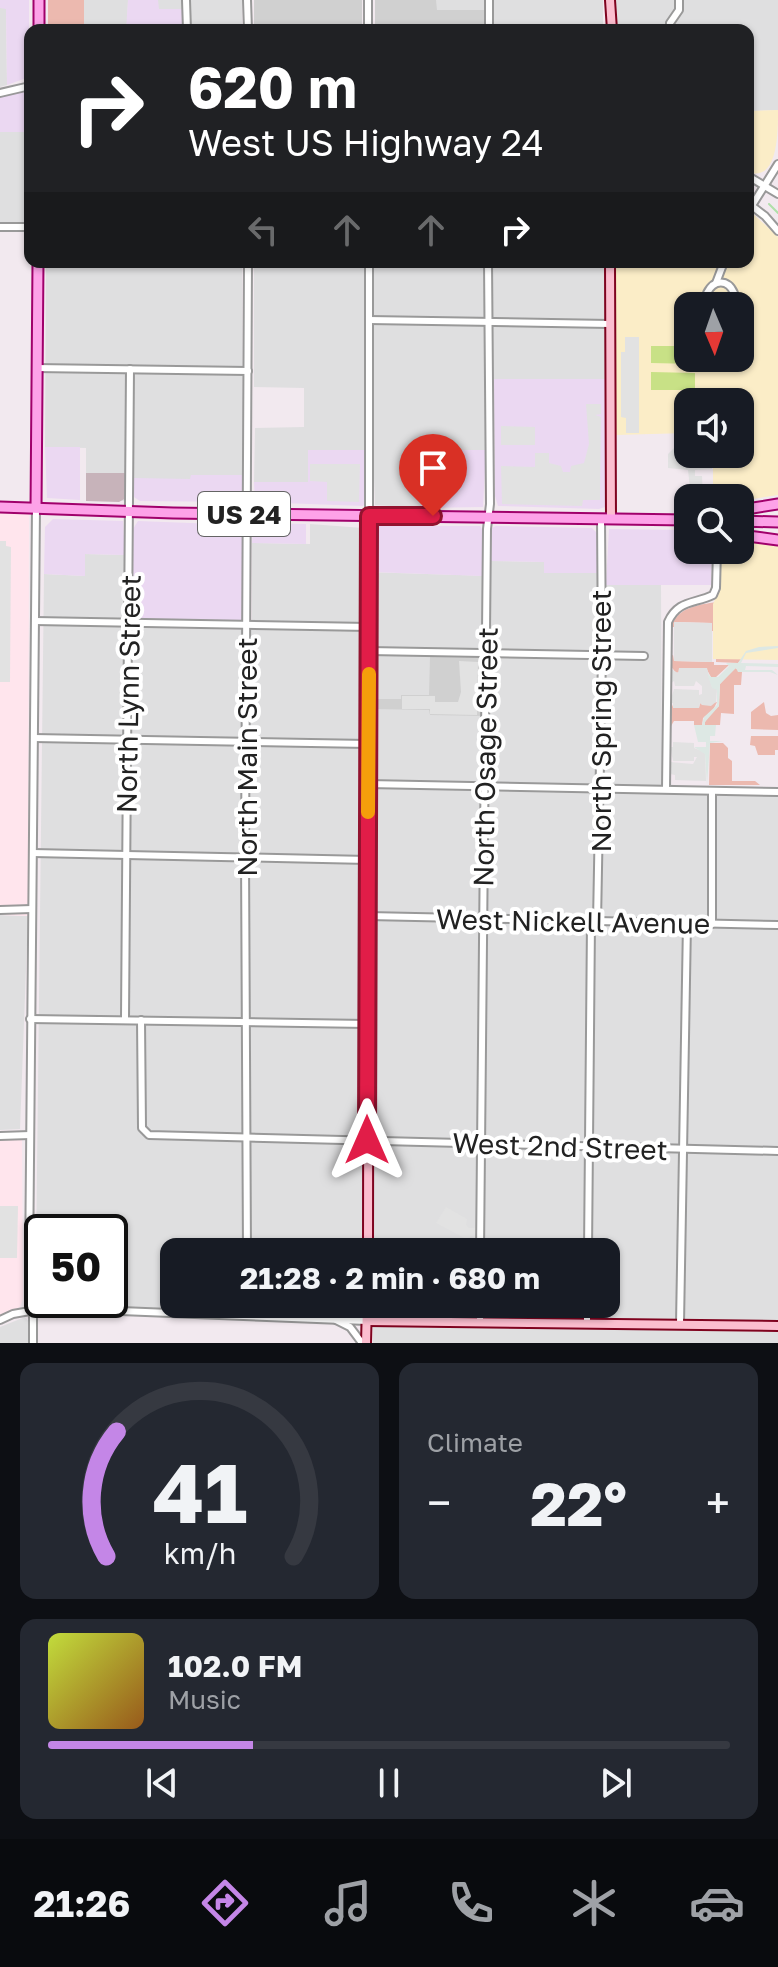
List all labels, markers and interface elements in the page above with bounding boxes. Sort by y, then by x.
text: 620 m [188,53,357,120]
icon: right [56,56,160,160]
text: West US Highway 24 [188,121,544,164]
icon: left [241,208,285,252]
icon: ahead [325,208,369,252]
icon: ahead [409,208,453,252]
icon: right [493,208,537,252]
north arrow [674,292,754,372]
map controls [674,292,754,564]
button: sound [674,388,754,468]
pin [399,434,467,516]
icon: arrive [411,446,455,490]
button: search [674,484,754,564]
road number: US 24 [198,492,290,536]
street label: North Lynn Street [109,574,147,814]
street label: North Spring Street [584,590,617,852]
street label: North Osage Street [466,627,504,887]
street label: North Main Street [230,637,263,877]
street label: West Nickell Avenue [436,902,710,940]
position arrow [325,1098,409,1182]
street label: West 2nd Street [452,1126,668,1166]
speed limit sign: 50 [24,1214,128,1318]
text: 21:28 · 2 min · 680 m [240,1260,540,1296]
text: Climate [427,1427,523,1458]
text: 41 [152,1441,247,1541]
text: 22° [530,1467,627,1539]
text: − [427,1476,451,1529]
text: + [706,1476,730,1529]
text: km/h [163,1536,236,1570]
text: 102.0 FM [168,1648,302,1684]
text: Music [168,1684,241,1715]
icon: previous [140,1761,184,1805]
icon: pause [367,1761,411,1805]
icon: next [594,1761,638,1805]
icon: directions [197,1875,253,1931]
icon: music [320,1875,376,1931]
icon: phone [443,1875,499,1931]
icon: climate [566,1875,622,1931]
icon: car [689,1875,745,1931]
text: 21:26 [33,1882,130,1925]

